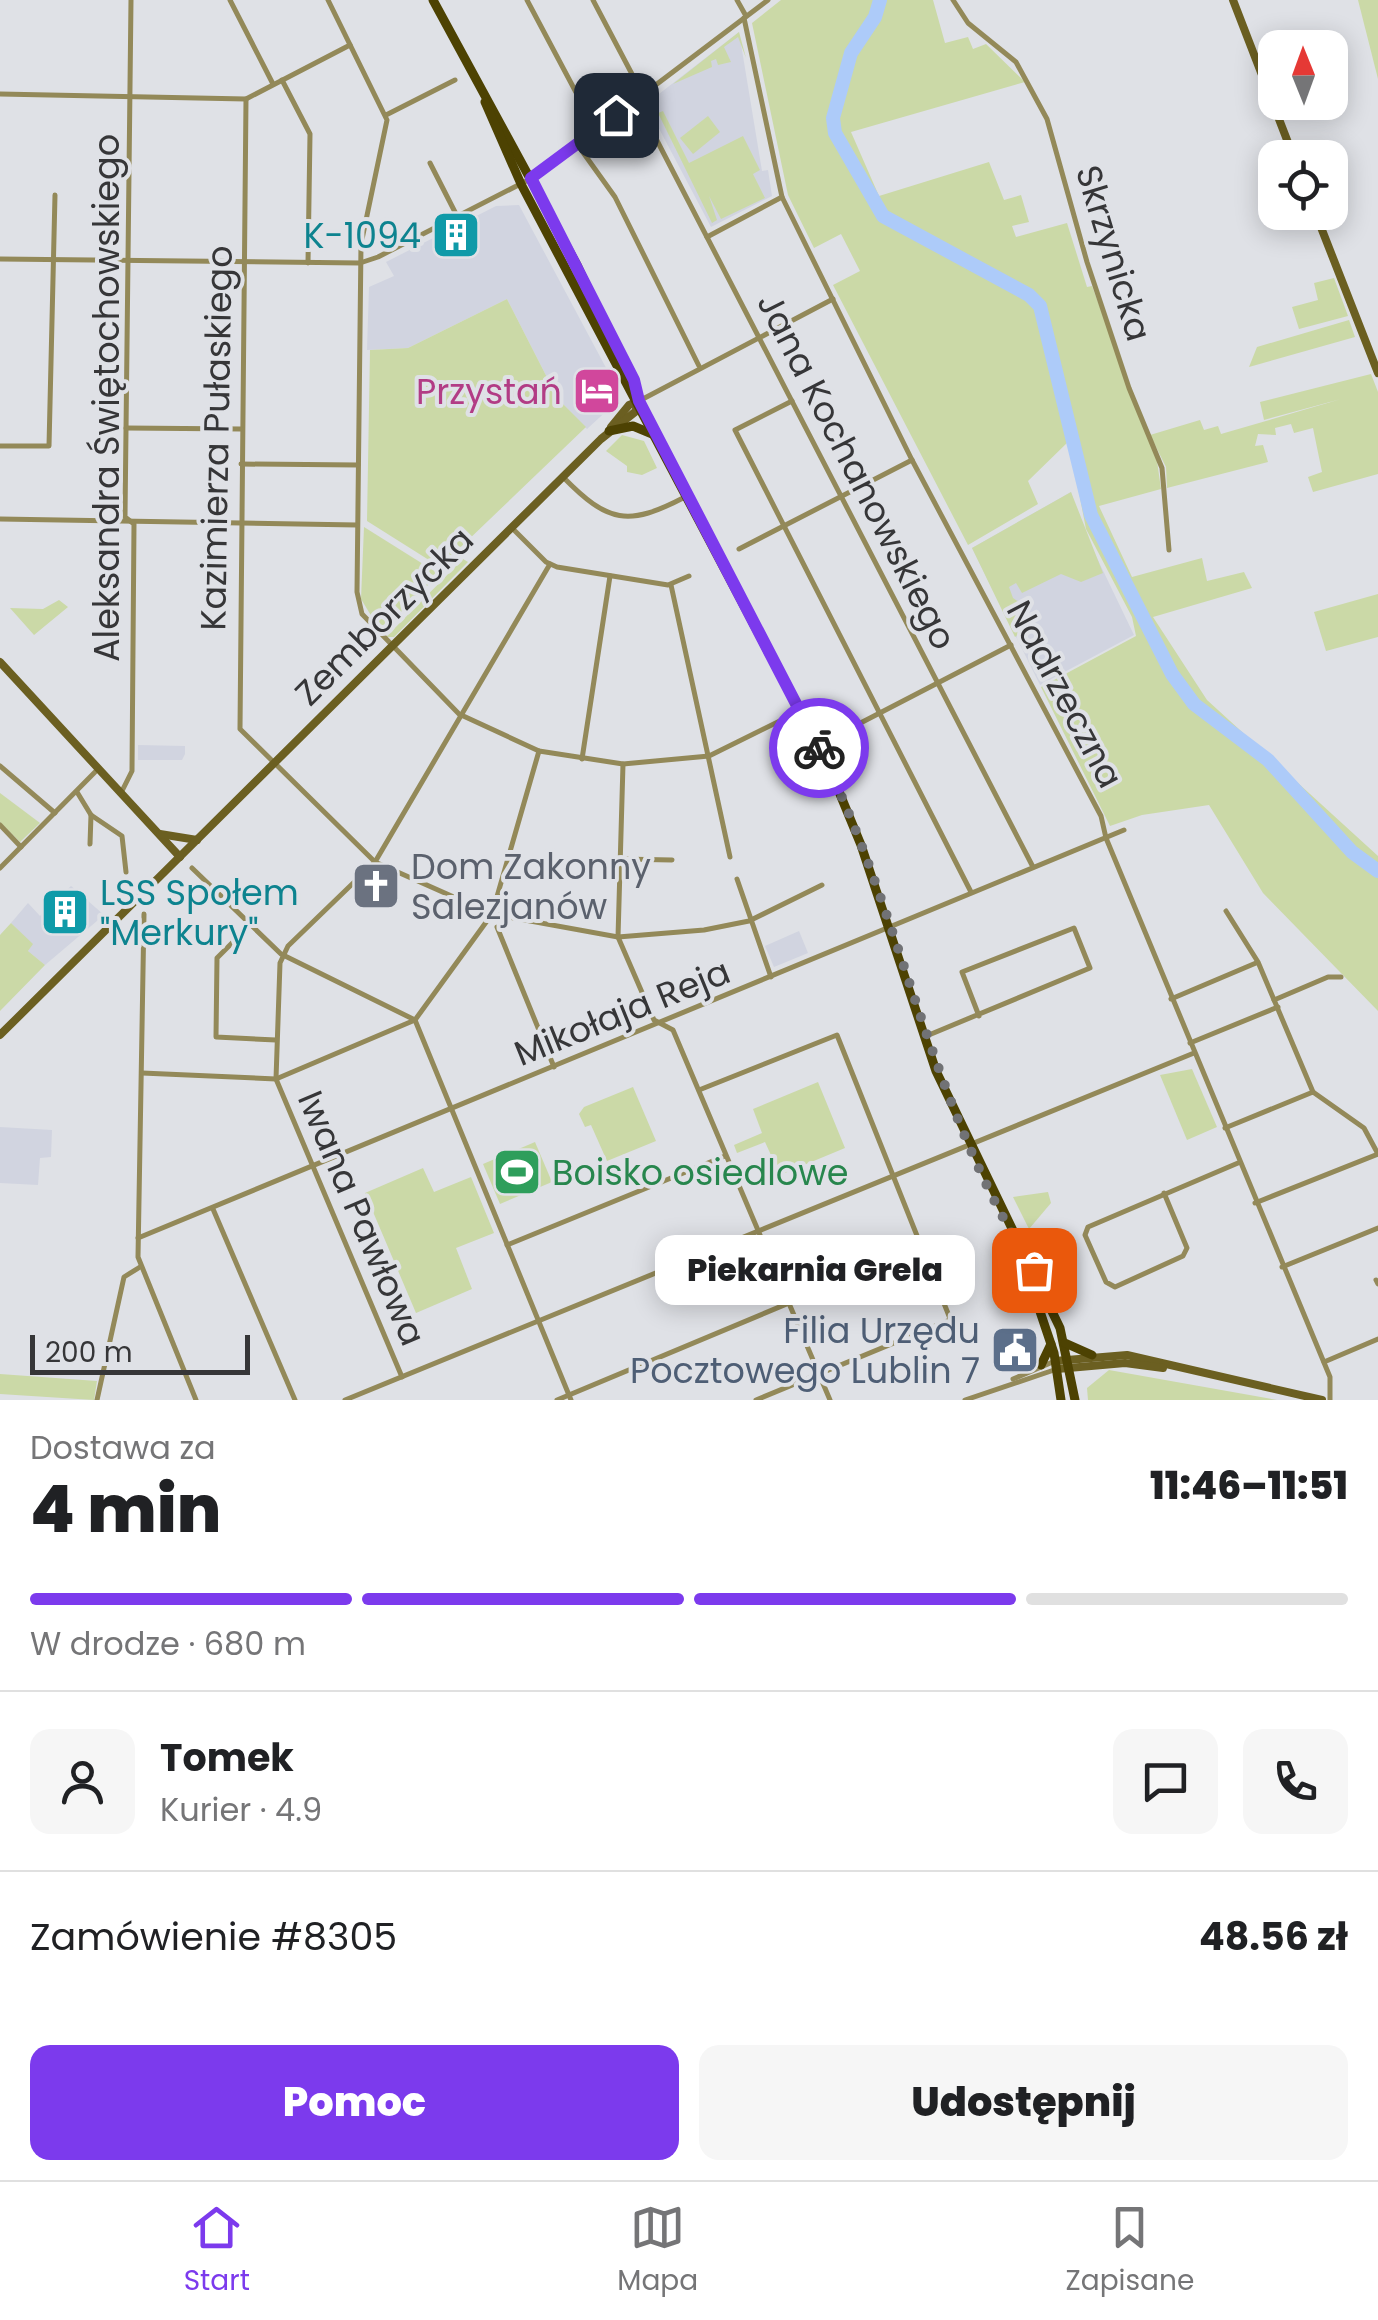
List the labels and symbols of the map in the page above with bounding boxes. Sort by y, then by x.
north arrow [1258,30,1348,120]
pin [574,73,659,158]
street label: Aleksandra Świętochowskiego [82,134,131,662]
street label: Skrzynicka [1064,159,1164,347]
building icon: K-1094 [430,209,482,261]
place label: K-1094 [304,211,421,260]
street label: Kazimierza Pułaskiego [188,245,244,631]
street label: Jana Kochanowskiego [746,284,968,658]
hotel icon: Przystań [571,365,623,417]
place label: Przystań [416,367,562,416]
street label: Zemborzycka [284,516,484,716]
street label: Nadrzeczna [995,592,1135,796]
courier [769,698,869,798]
place label: Dom Zakonny Salezjanów [411,842,651,931]
church icon: Dom Zakonny Salezjanów [350,860,402,912]
place label: LSS Społem "Merkury" [100,868,299,957]
building icon: LSS Społem "Merkury" [39,886,91,938]
street label: Mikołaja Reja [507,946,737,1078]
street label: Iwana Pawłowa [286,1083,438,1353]
sports icon: Boisko osiedlowe [491,1146,543,1198]
place label: Boisko osiedlowe [552,1148,849,1197]
pin [992,1228,1077,1313]
callout: Piekarnia Grela [654,1235,974,1305]
place label: Filia Urzędu Pocztowego Lublin 7 [630,1306,980,1395]
public building icon: Filia Urzędu Pocztowego Lublin 7 [989,1324,1041,1376]
scale bar [30,1330,250,1374]

